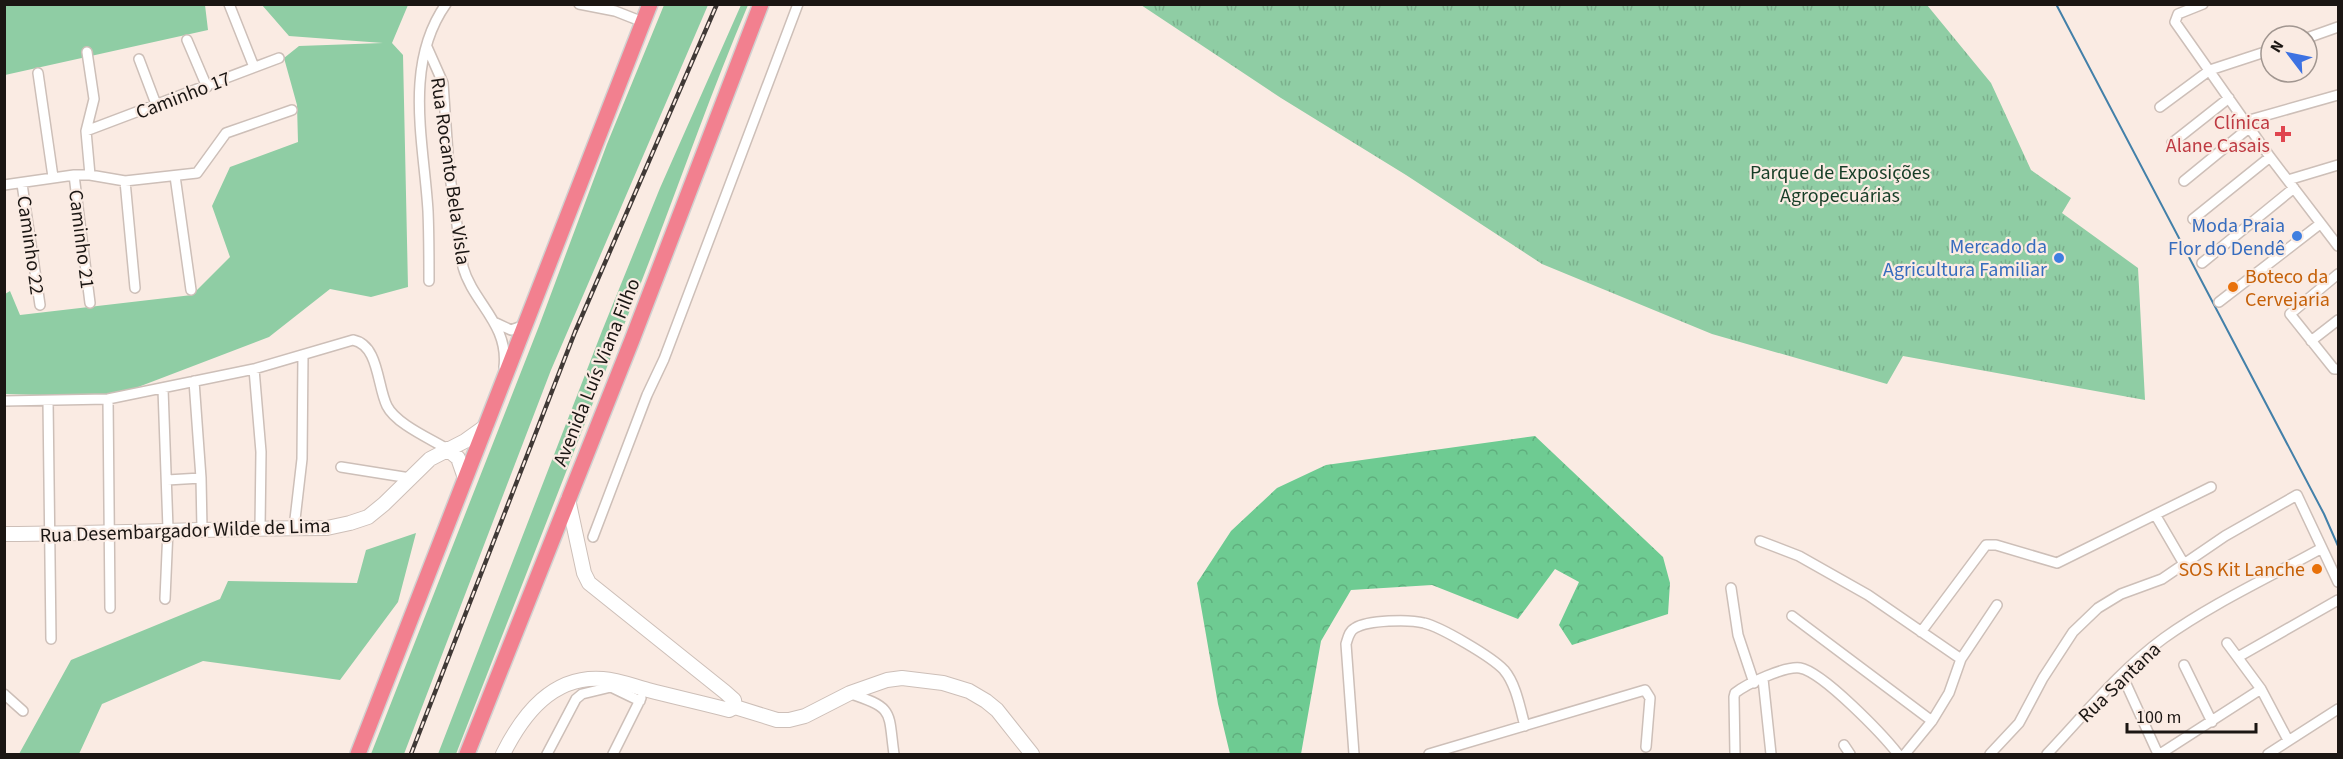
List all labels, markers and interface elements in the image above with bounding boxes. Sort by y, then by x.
north arrow [2259,24,2319,84]
text: N [2265,36,2289,57]
street label: Caminho 17 [132,65,235,127]
street label: Rua Rocanto Bela Visla [423,75,477,267]
place label: Clínica Alane Casais [2166,109,2270,160]
marker: Clínica Alane Casais [2274,125,2292,143]
park label: Parque de Exposições Agropecuárias [1750,159,1930,210]
street label: Caminho 21 [61,188,101,290]
street label: Caminho 22 [9,194,51,296]
place label: Moda Praia Flor do Dendê [2168,212,2285,263]
marker: Moda Praia Flor do Dendê [2290,229,2304,243]
place label: Mercado da Agricultura Familiar [1883,233,2047,284]
marker: Mercado da Agricultura Familiar [2052,251,2066,265]
place label: Boteco da Cervejaria [2245,263,2330,314]
street label: Avenida Luís Viana Filho [546,274,647,471]
marker: Boteco da Cervejaria [2226,280,2240,294]
street label: Rua Desembargador Wilde de Lima [39,512,331,550]
place label: SOS Kit Lanche [2178,556,2305,584]
marker: SOS Kit Lanche [2310,562,2324,576]
street label: Rua Santana [2072,636,2167,729]
scale bar [2127,696,2256,734]
text: 100 m [2136,705,2181,730]

